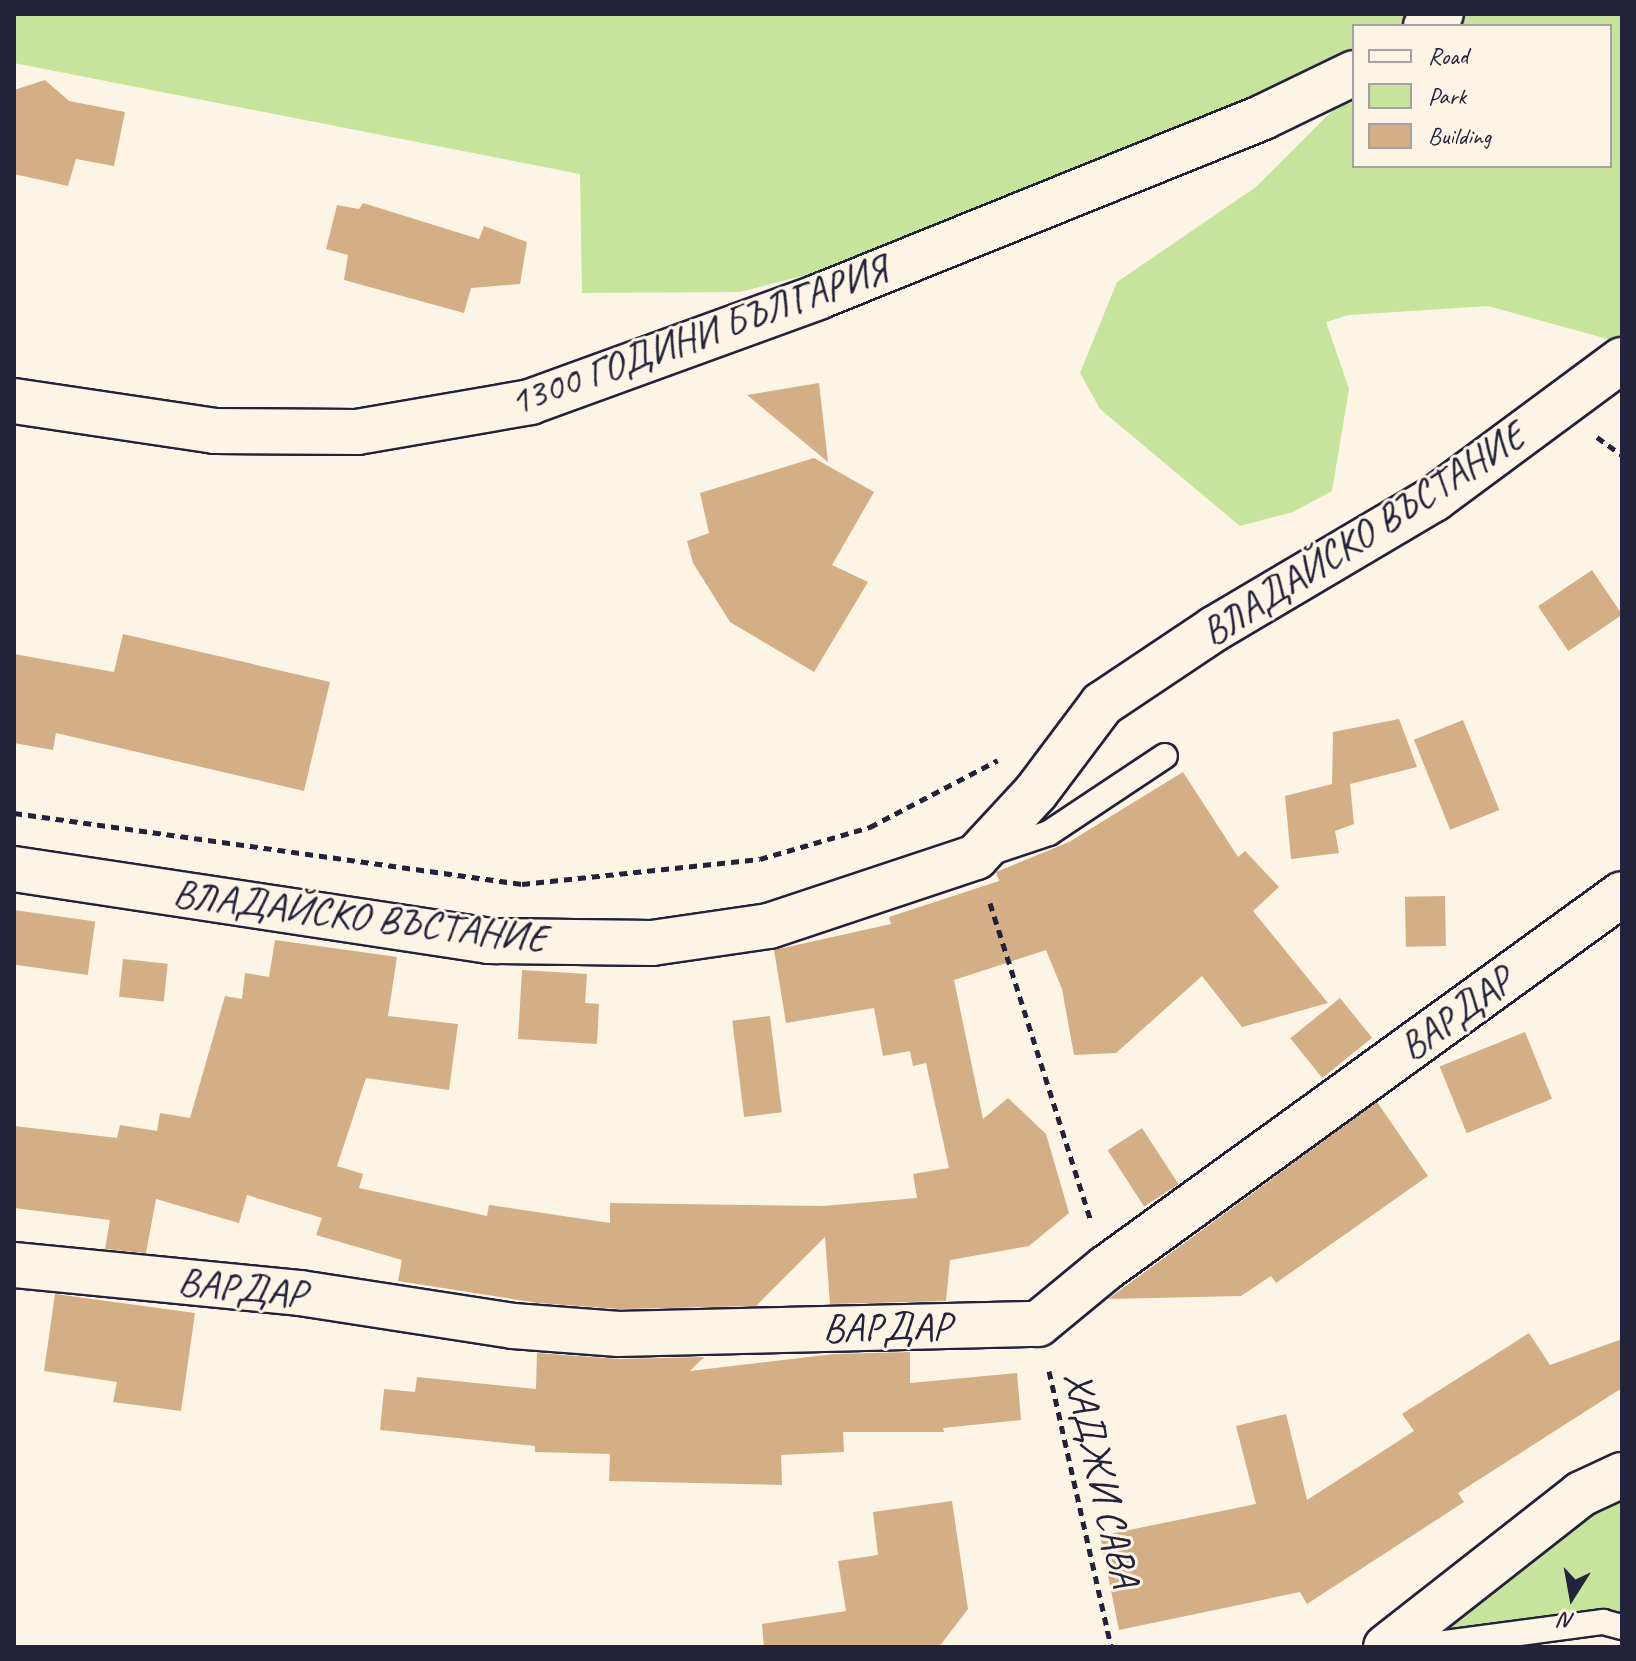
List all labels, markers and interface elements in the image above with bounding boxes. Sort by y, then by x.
legend [1352,24,1612,168]
text: Road [1428,41,1468,71]
text: Park [1428,81,1466,111]
text: Building [1428,121,1491,151]
street label: 1300 ГОДИНИ БЪЛГАРИЯ [502,244,894,426]
street label: ВЛАДАЙСКО ВЪСТАНИЕ [1192,411,1534,657]
street label: ВЛАДАЙСКО ВЪСТАНИЕ [170,869,550,963]
street label: ВАРДАР [1390,957,1522,1071]
street label: ВАРДАР [176,1257,308,1319]
street label: ВАРДАР [822,1302,952,1352]
street label: ХАДЖИ САВА [1054,1367,1150,1591]
north arrow [1532,1557,1612,1637]
text: N [1558,1606,1577,1636]

